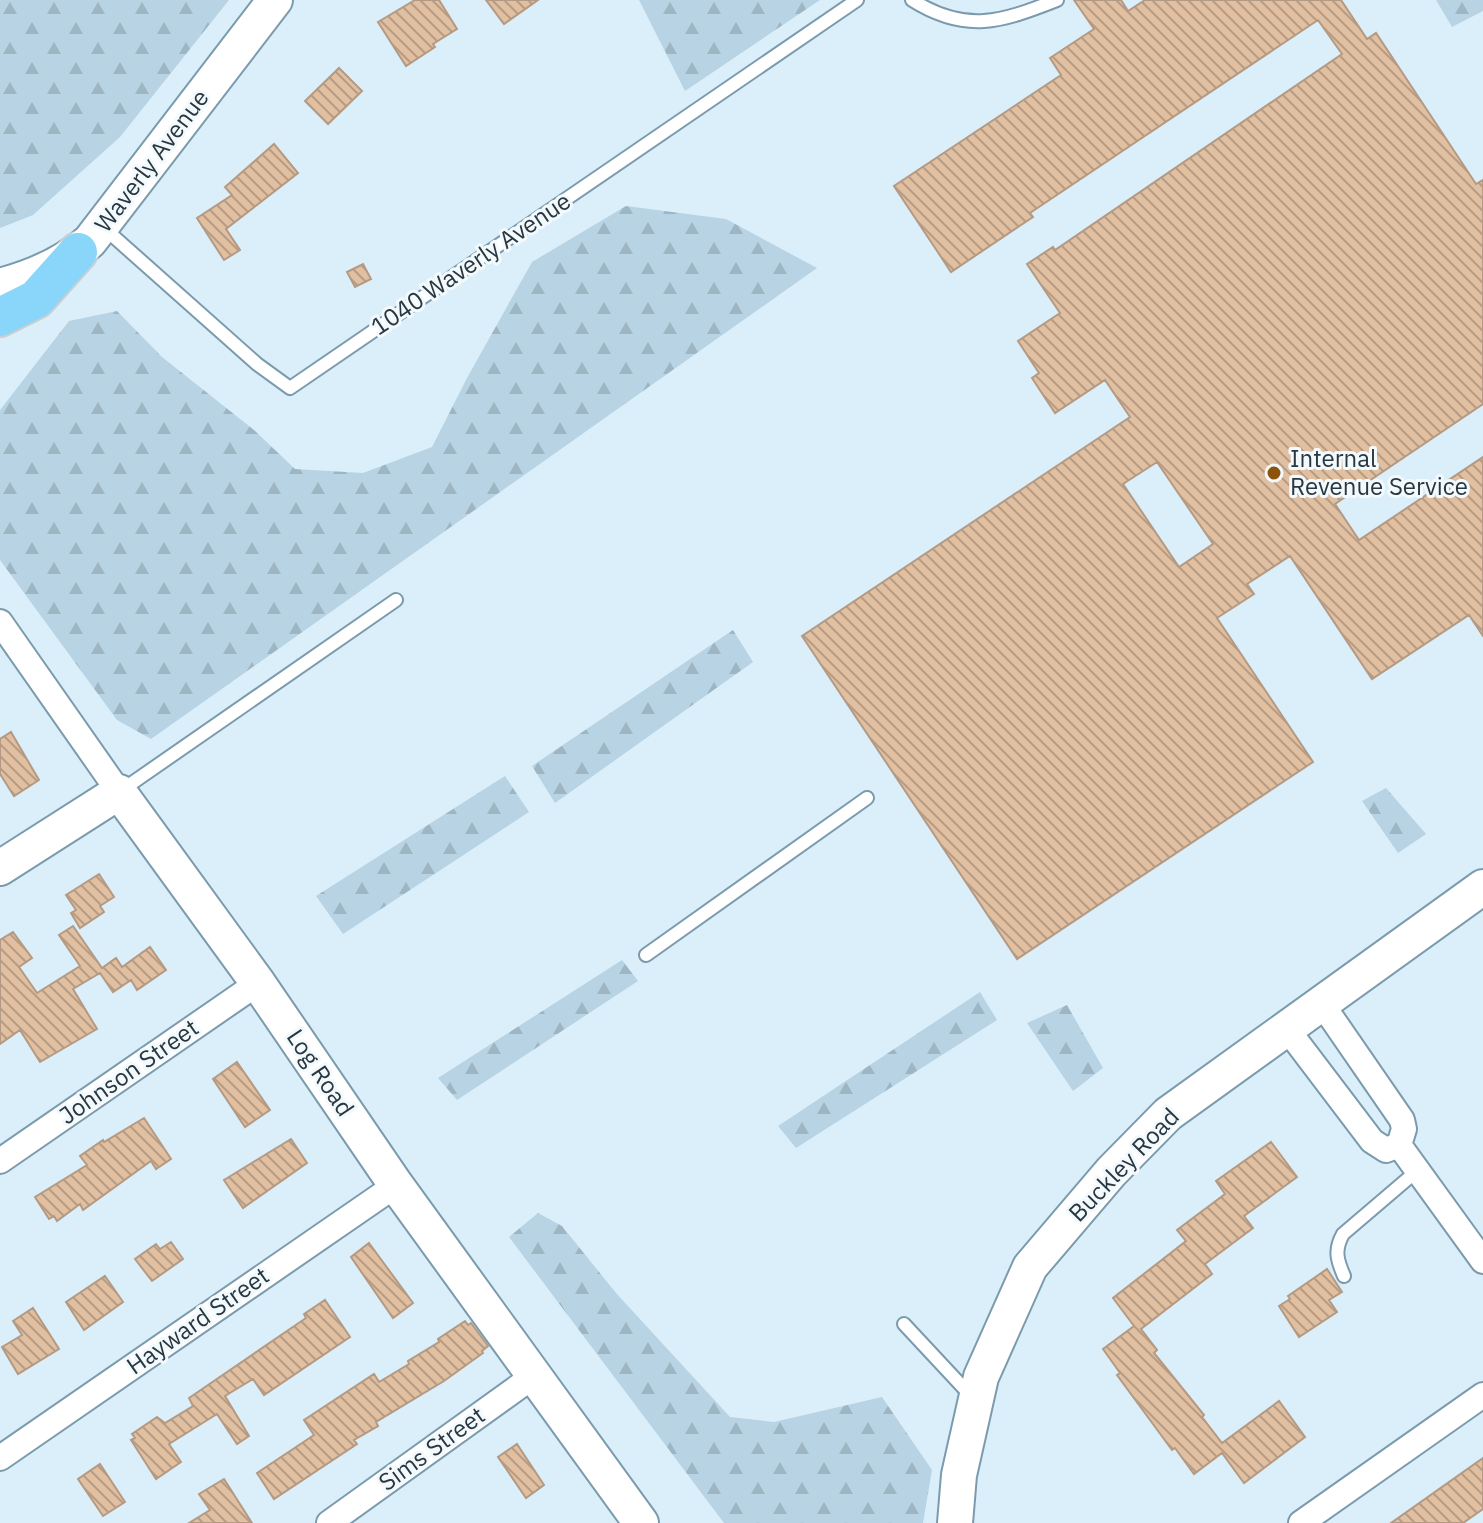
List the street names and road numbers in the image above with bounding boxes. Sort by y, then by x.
street label: Waverly Avenue [87,82,216,238]
street label: 1040 Waverly Avenue [364,184,577,342]
street label: Johnson Street [52,1011,204,1131]
street label: Log Road [280,1023,362,1122]
street label: Buckley Road [1061,1101,1186,1228]
street label: Hayward Street [120,1259,275,1381]
street label: Sims Street [372,1399,491,1498]

